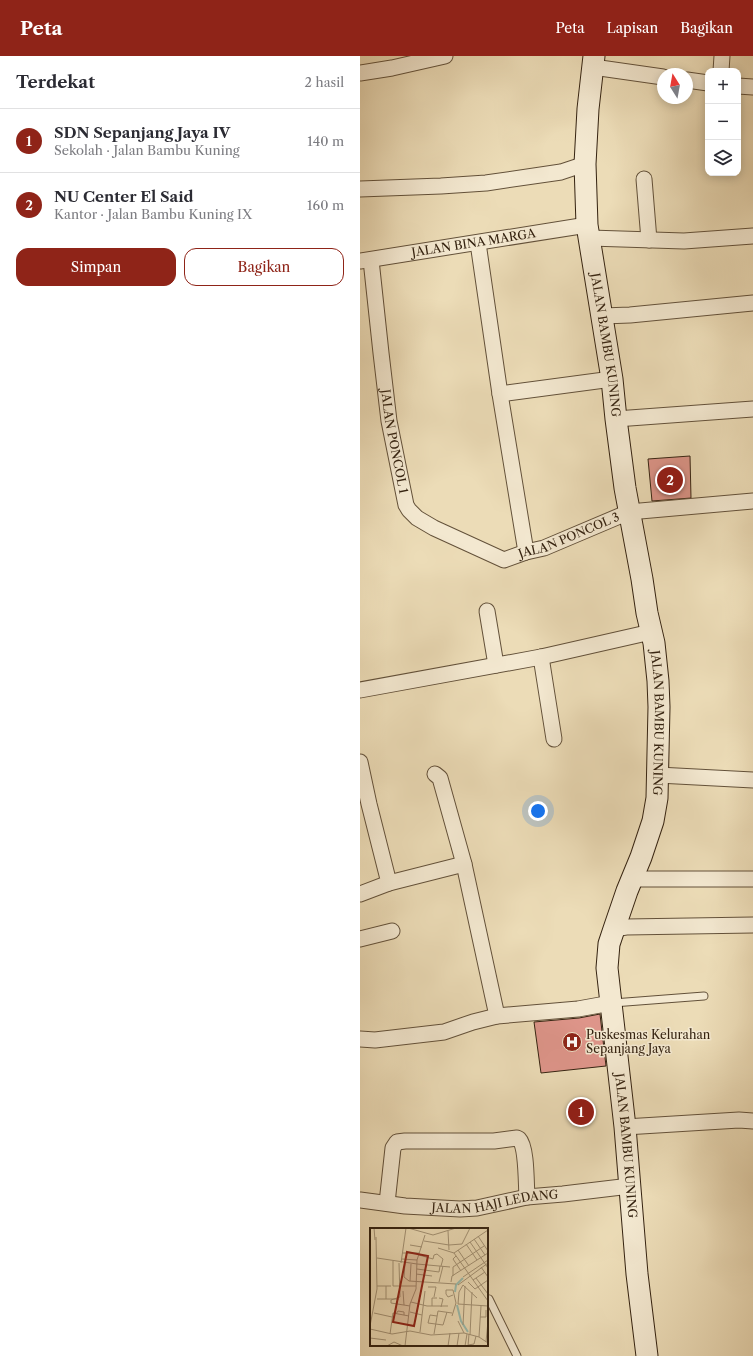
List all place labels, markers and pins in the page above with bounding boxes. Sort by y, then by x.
pin: 2 [657,465,683,495]
place label: Puskesmas Kelurahan Sepanjang Jaya [586,1027,711,1056]
hospital icon: Puskesmas Kelurahan Sepanjang Jaya [561,1031,583,1053]
pin: 1 [568,1097,594,1127]

